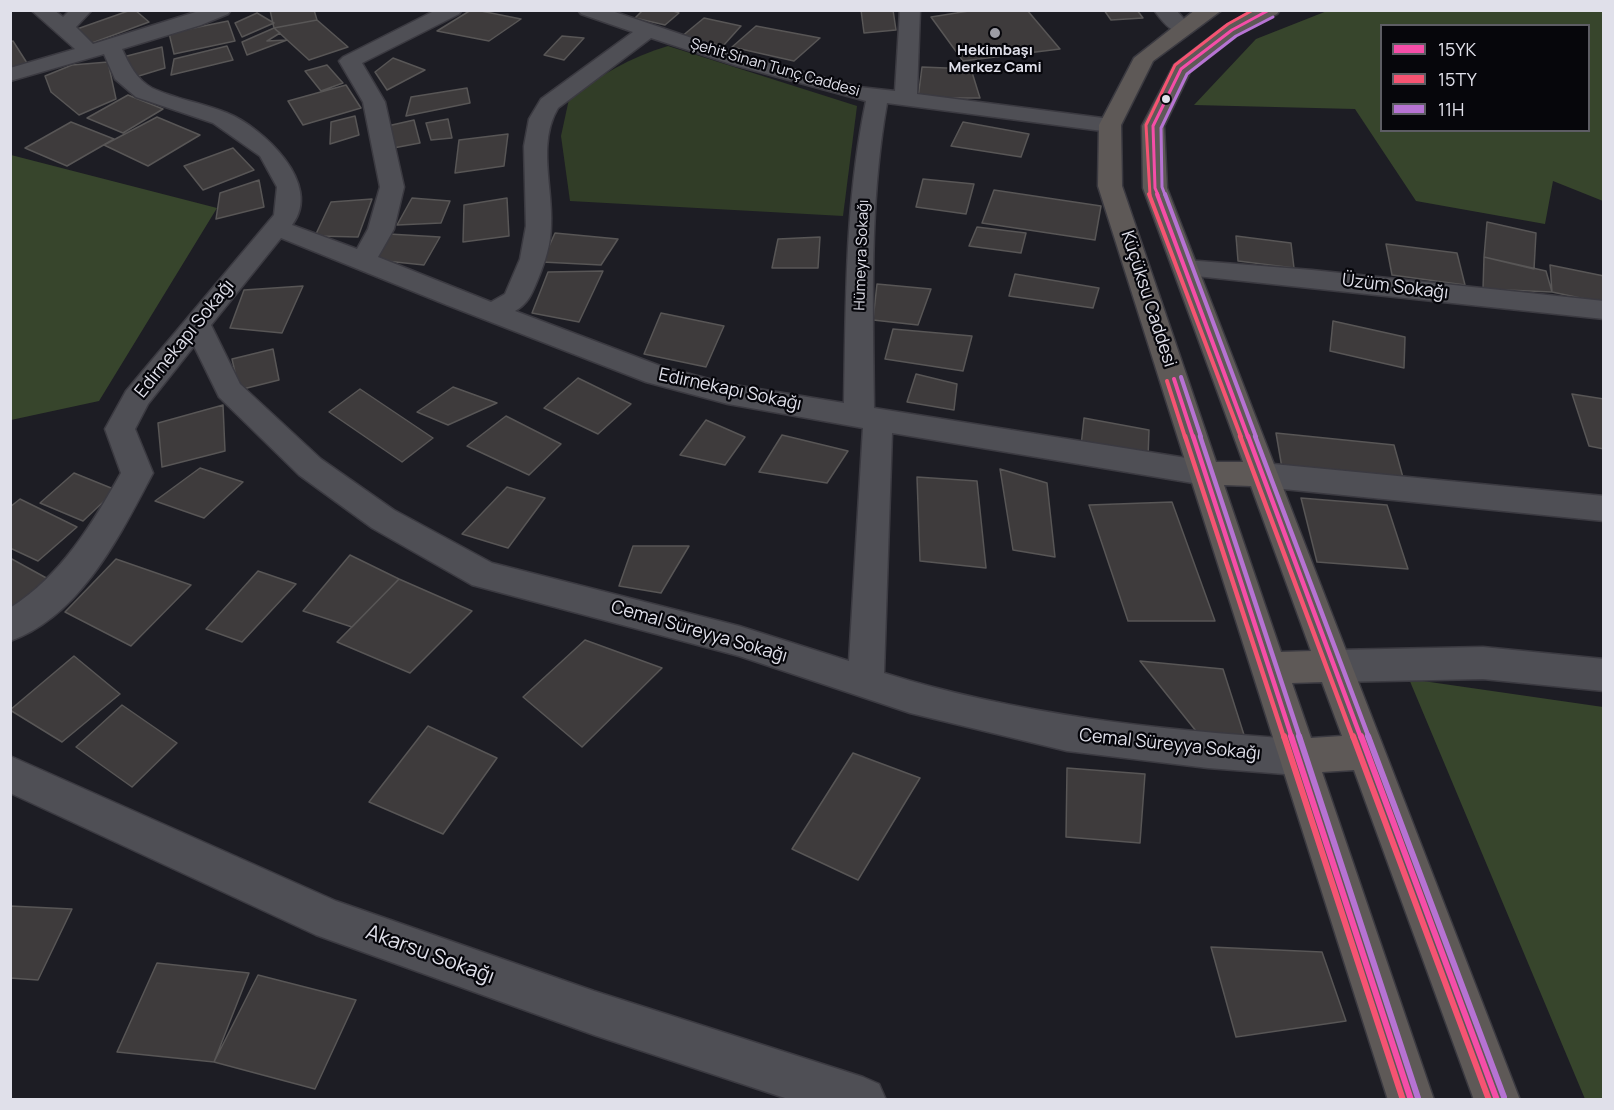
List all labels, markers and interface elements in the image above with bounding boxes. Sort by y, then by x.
legend [1380,24,1590,132]
marker: Hekimbaşı Merkez Cami [988,26,1002,40]
street label: Şehit Sinan Tunç Caddesi [688,35,862,101]
text: 15YK [1438,37,1476,61]
place label: Hekimbaşı Merkez Cami [948,42,1042,77]
text: 15TY [1438,67,1477,91]
unlabelled marker [1160,93,1172,105]
text: 11H [1438,97,1464,121]
street label: Hümeyra Sokağı [851,199,873,311]
street label: Küçüksu Caddesi [1116,228,1180,370]
street label: Üzüm Sokağı [1340,270,1450,304]
street label: Edirnekapı Sokağı [131,276,239,402]
street label: Edirnekapı Sokağı [657,364,803,416]
street label: Cemal Süreyya Sokağı [608,596,790,668]
street label: Cemal Süreyya Sokağı [1078,725,1262,765]
street label: Akarsu Sokağı [362,920,498,990]

